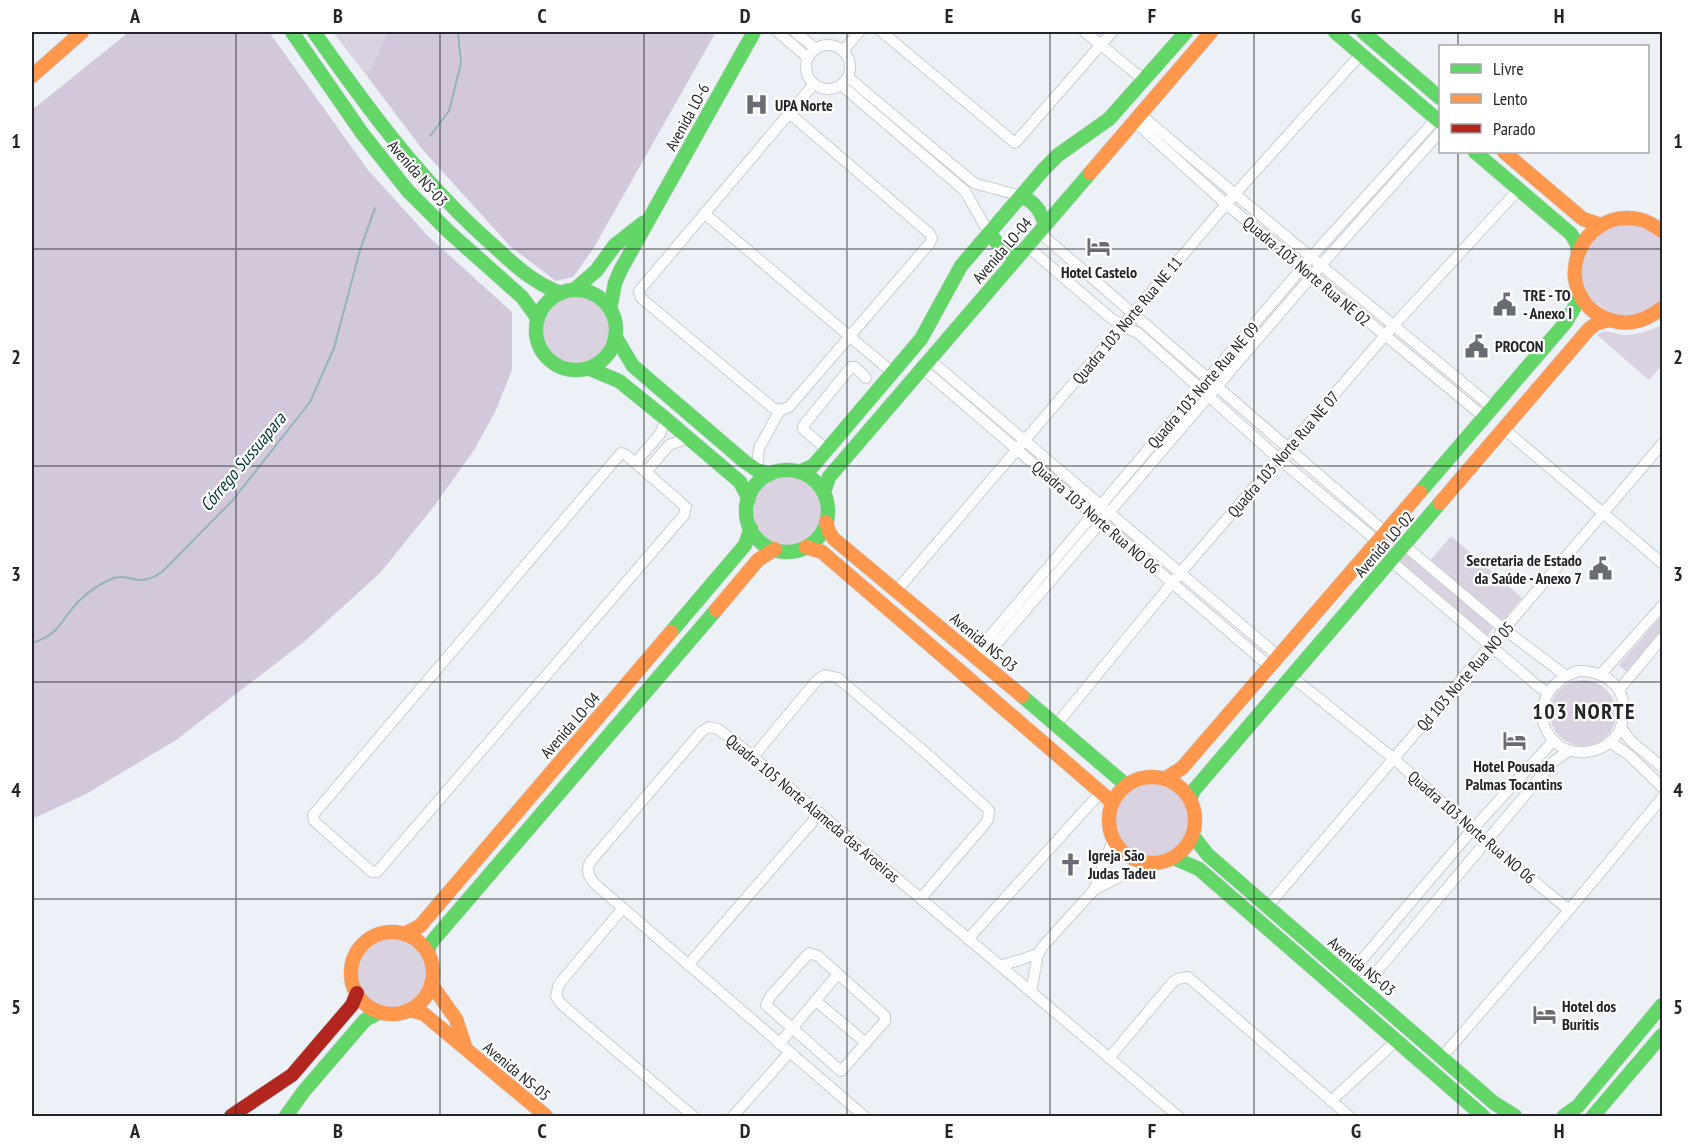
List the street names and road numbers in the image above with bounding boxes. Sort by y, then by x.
street label: Avenida LO-6 [660,80,714,154]
street label: Avenida NS-03 [384,136,452,210]
street label: Quadra 103 Norte Rua NE 02 [1239,212,1375,330]
street label: Avenida LO-04 [968,213,1036,287]
street label: Quadra 103 Norte Rua NE 11 [1068,252,1186,388]
street label: Quadra 103 Norte Rua NE 09 [1143,318,1263,452]
street label: Quadra 103 Norte Rua NE 07 [1223,387,1343,521]
street label: Quadra 103 Norte Rua NO 06 [1028,456,1164,578]
street label: Avenida LO-02 [1350,507,1418,581]
street label: Avenida NS-03 [946,608,1022,676]
street label: Qd 103 Norte Rua NO 05 [1412,617,1518,735]
street label: Avenida LO-04 [536,688,604,762]
street label: Quadra 105 Norte Alameda das Aroeiras [722,729,904,887]
street label: Quadra 103 Norte Rua NO 06 [1404,766,1540,888]
street label: Avenida NS-03 [1324,932,1400,1000]
street label: Avenida NS-05 [479,1037,555,1105]

